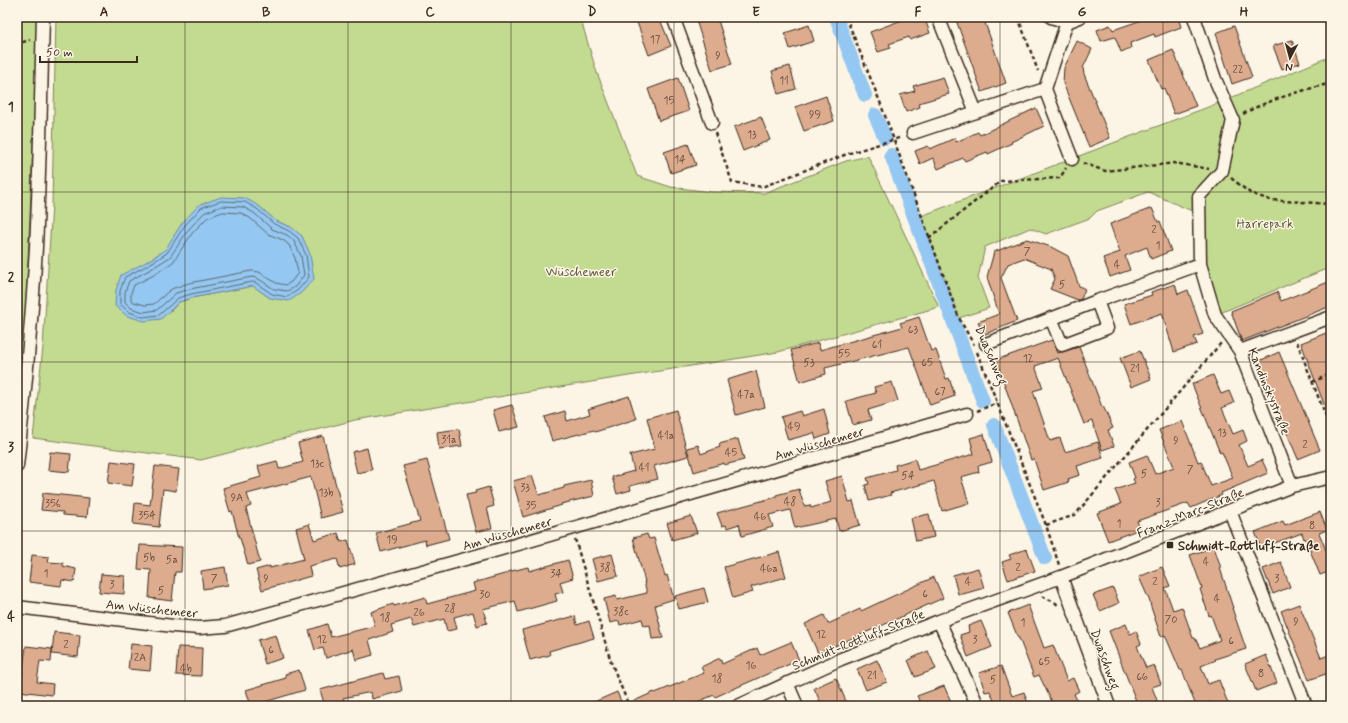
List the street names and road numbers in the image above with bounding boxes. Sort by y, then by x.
street label: Dwaschweg [969,323,1011,389]
street label: Kandinskystraße [1243,345,1294,438]
street label: Am Wüschemeer [773,423,867,465]
street label: Franz-Marc-Straße [1134,484,1247,543]
street label: Am Wüschemeer [461,513,555,555]
street label: Am Wüschemeer [105,596,199,623]
street label: Schmidt-Rottluff-Straße [790,606,927,675]
street label: Dwaschweg [1084,627,1123,693]

